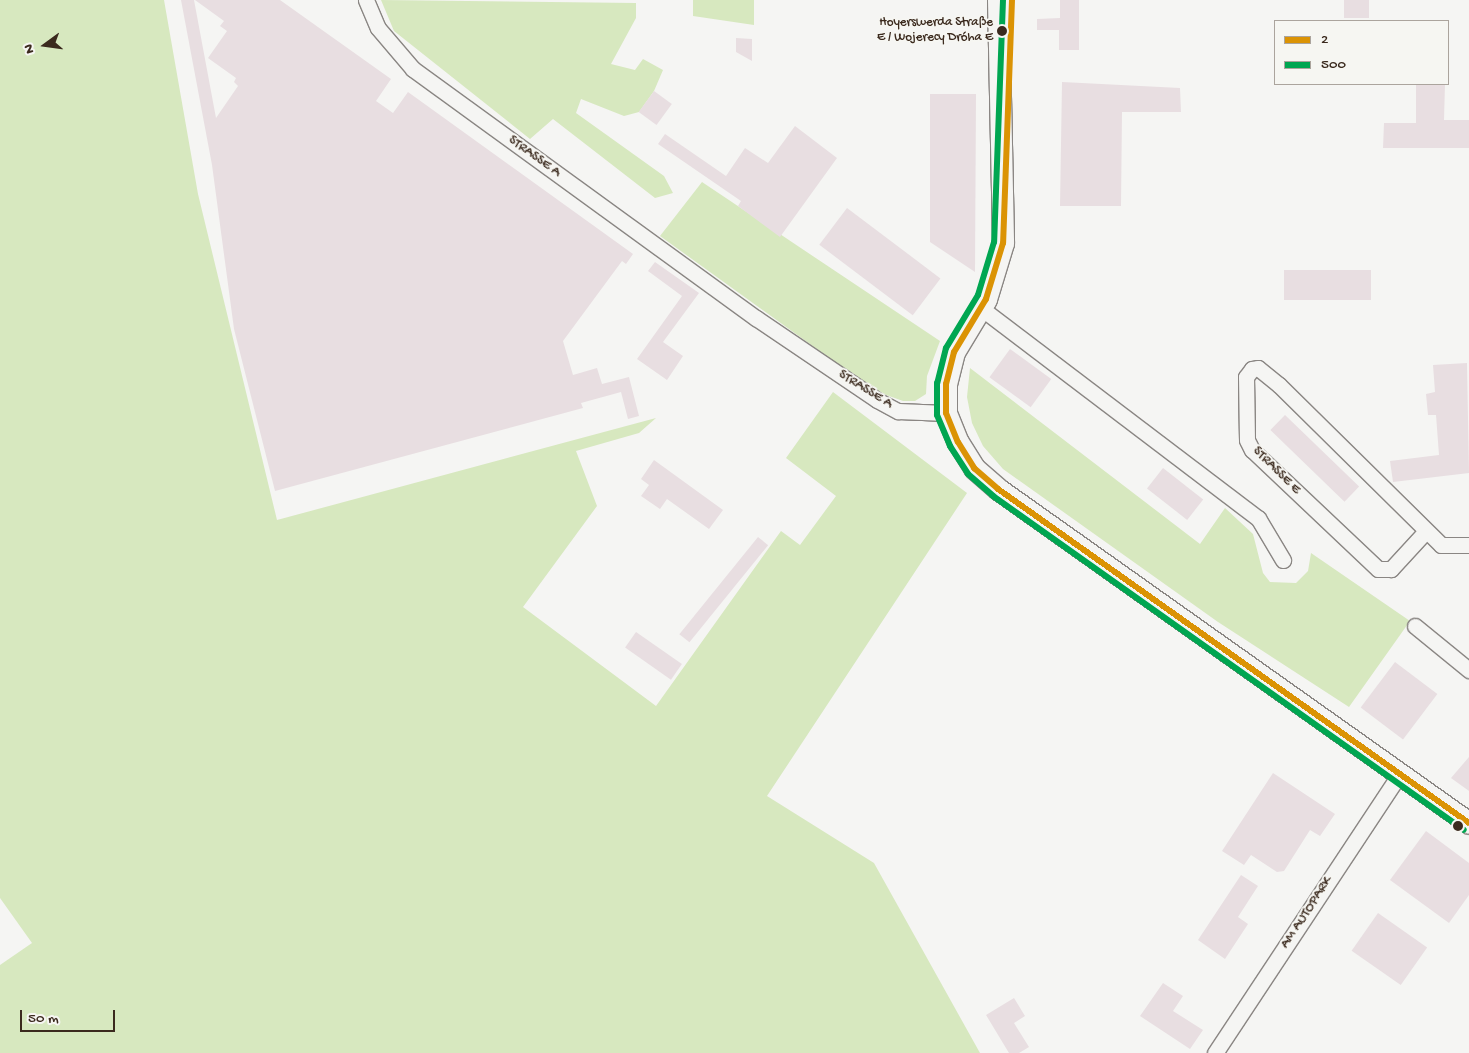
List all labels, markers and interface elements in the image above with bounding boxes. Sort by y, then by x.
place label: Hoyerswerda Straße E / Wojerecy Dróha E [877,16,993,47]
north arrow [20,20,70,70]
legend [1274,20,1449,85]
marker: Hoyerswerda Straße E / Wojerecy Dróha E [997,26,1007,36]
text: 2 [1321,31,1328,49]
text: N [21,42,39,55]
text: 500 [1321,56,1346,74]
street label: STRASSE A [504,132,564,182]
street label: STRASSE A [835,367,895,413]
street label: STRASSE E [1248,443,1304,499]
unlabelled marker [1453,821,1463,831]
street label: AM AUTOPARK [1277,874,1337,952]
scale bar [22,1000,118,1032]
text: 50 m [28,1010,59,1028]

